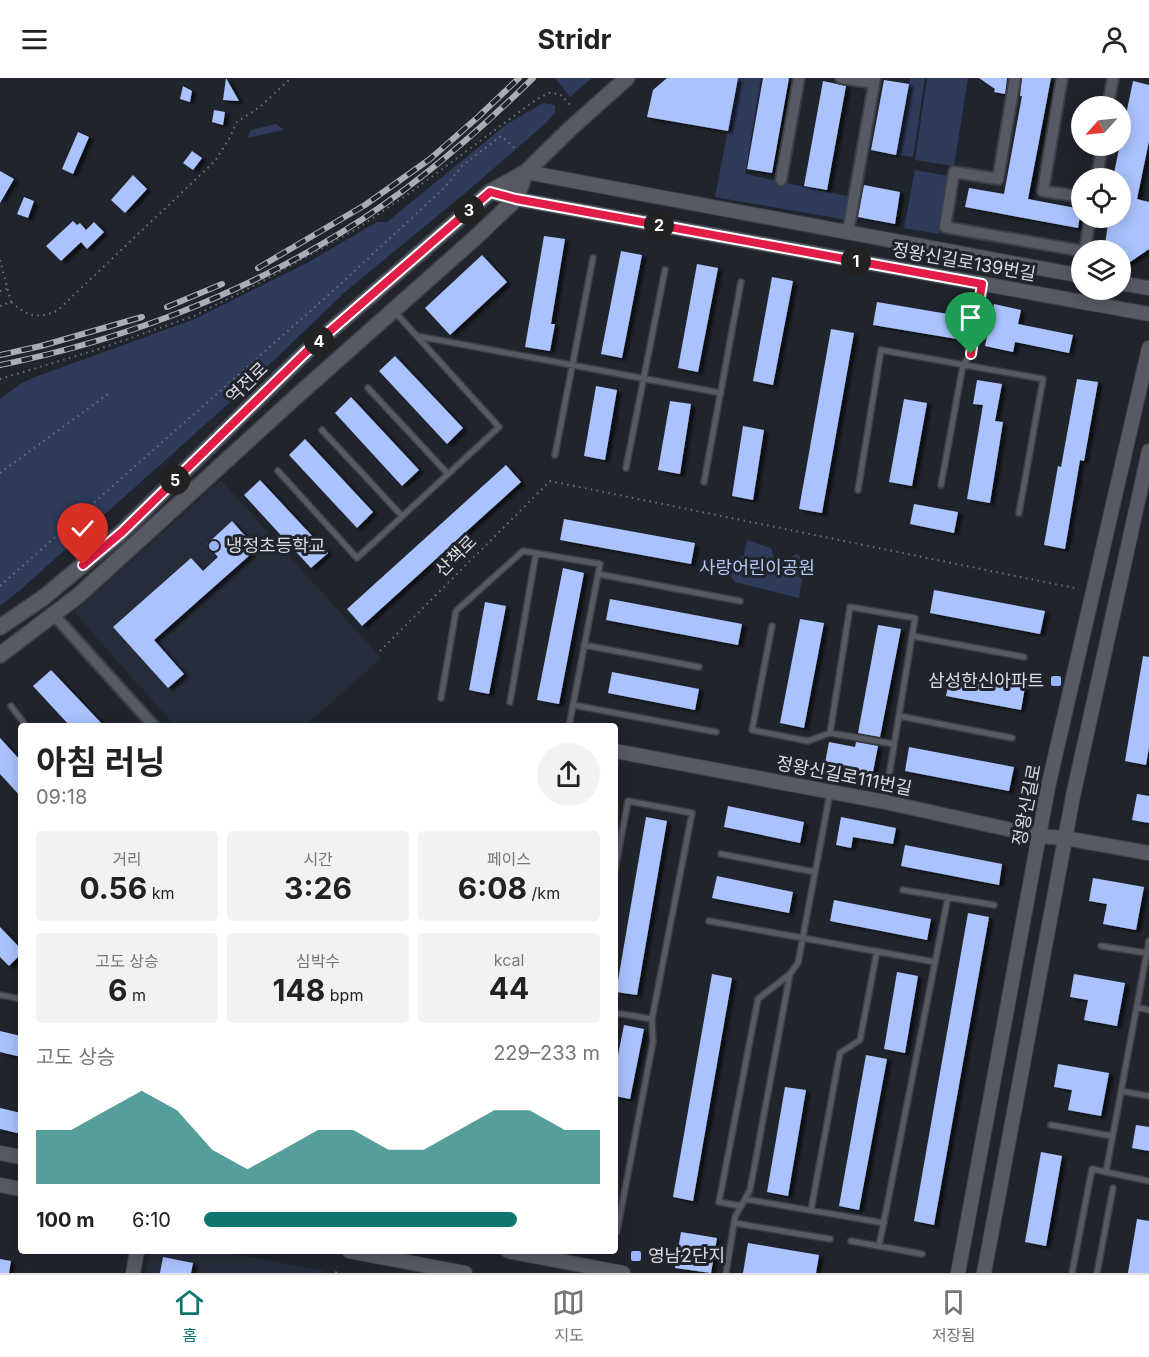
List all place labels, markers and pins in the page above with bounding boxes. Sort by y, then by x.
pin: 3 [454,195,484,225]
pin: 2 [644,210,674,240]
pin: 1 [841,246,871,276]
pin [945,292,996,354]
pin: 4 [304,326,334,356]
pin: 5 [160,465,190,495]
pin [57,503,108,565]
place label: 냉정초등학교 [226,535,325,556]
marker: 냉정초등학교 [207,539,221,553]
place label: 삼성한신아파트 [928,670,1044,691]
marker: 삼성한신아파트 [1049,674,1063,688]
place label: 영남2단지 [648,1245,725,1266]
marker: 영남2단지 [629,1249,643,1263]

